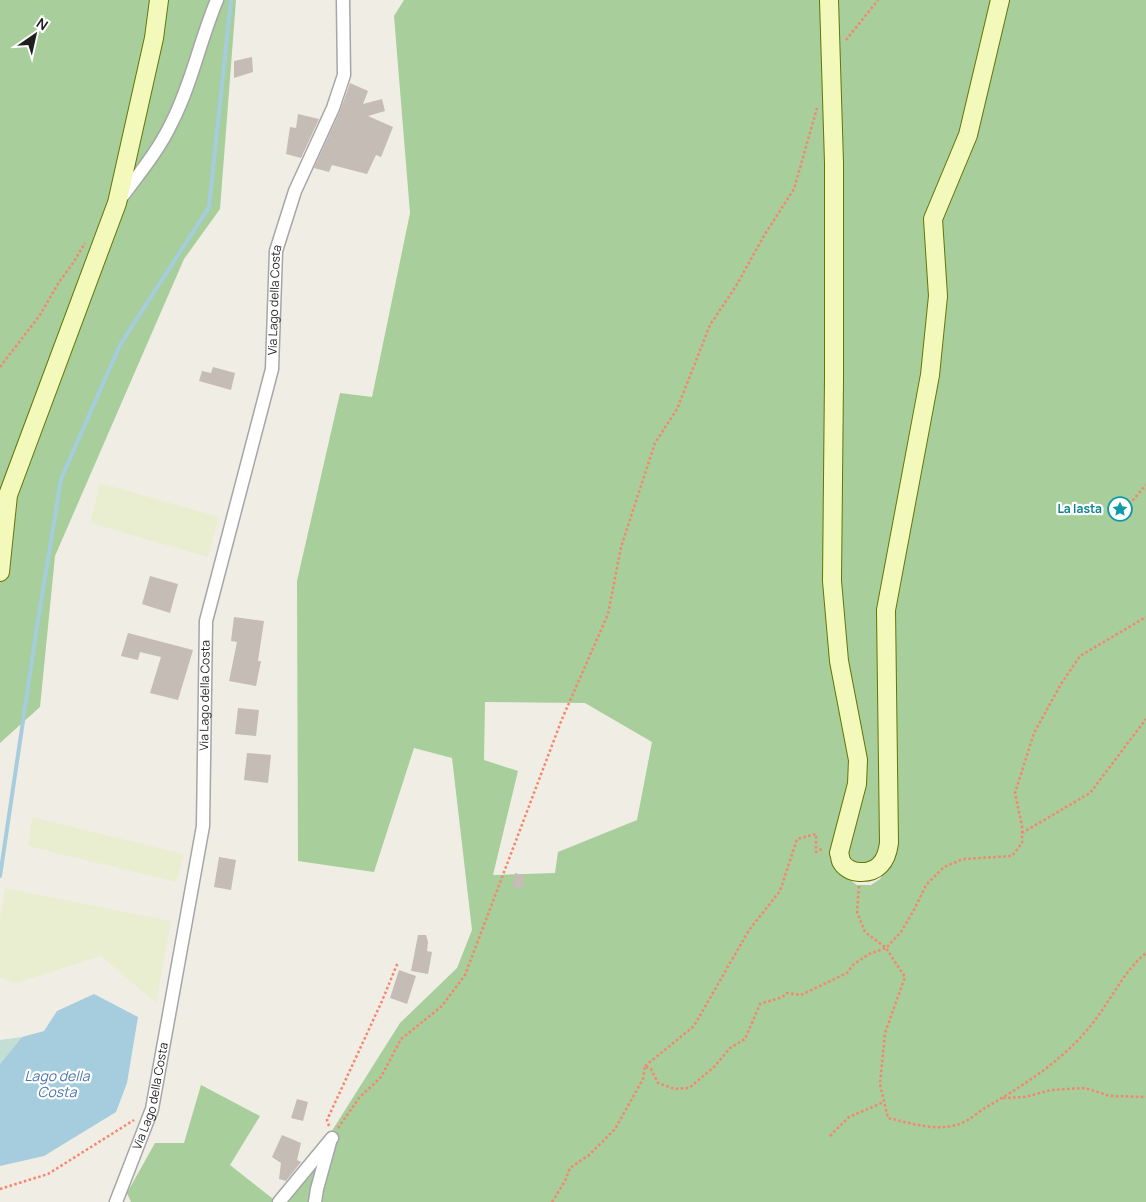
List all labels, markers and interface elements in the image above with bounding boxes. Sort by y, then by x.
north arrow [10,10,60,60]
text: N [33,13,52,34]
street label: Via Lago della Costa [263,242,286,355]
place icon: La lasta [1107,496,1133,522]
place label: La lasta [1057,500,1102,517]
street label: Via Lago della Costa [195,640,214,751]
street label: Via Lago della Costa [128,1041,172,1152]
water label: Lago della Costa [24,1066,91,1101]

